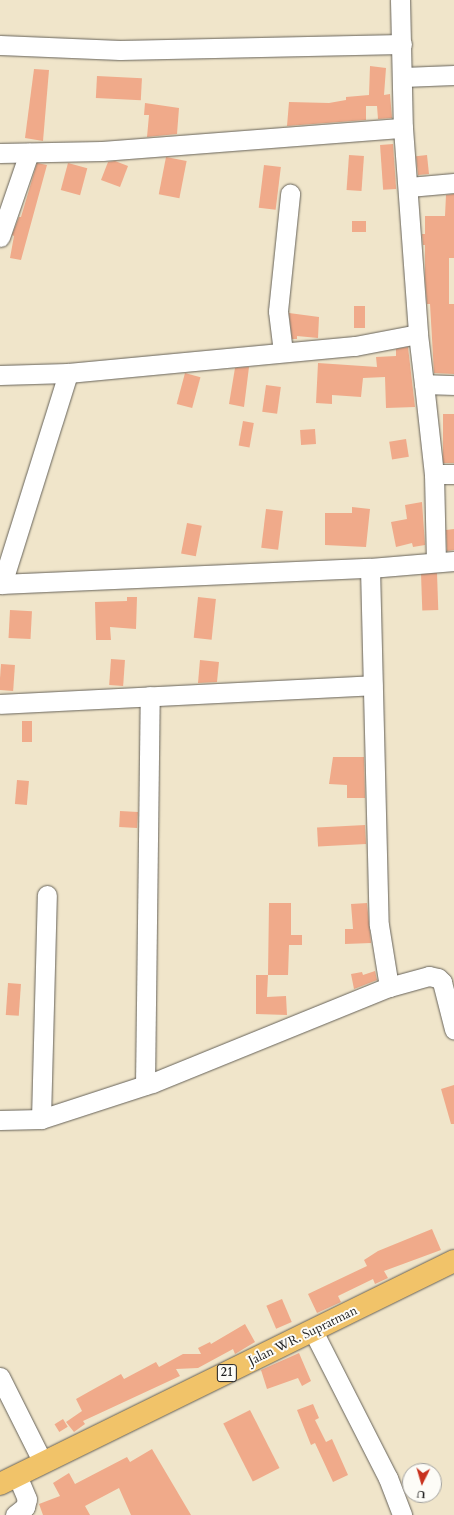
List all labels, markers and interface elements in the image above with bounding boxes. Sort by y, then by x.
street label: Jalan WR. Supratman [246,1303,360,1369]
road number: 21 [216,1363,238,1383]
north arrow [402,1463,442,1503]
text: U [416,1487,426,1502]

